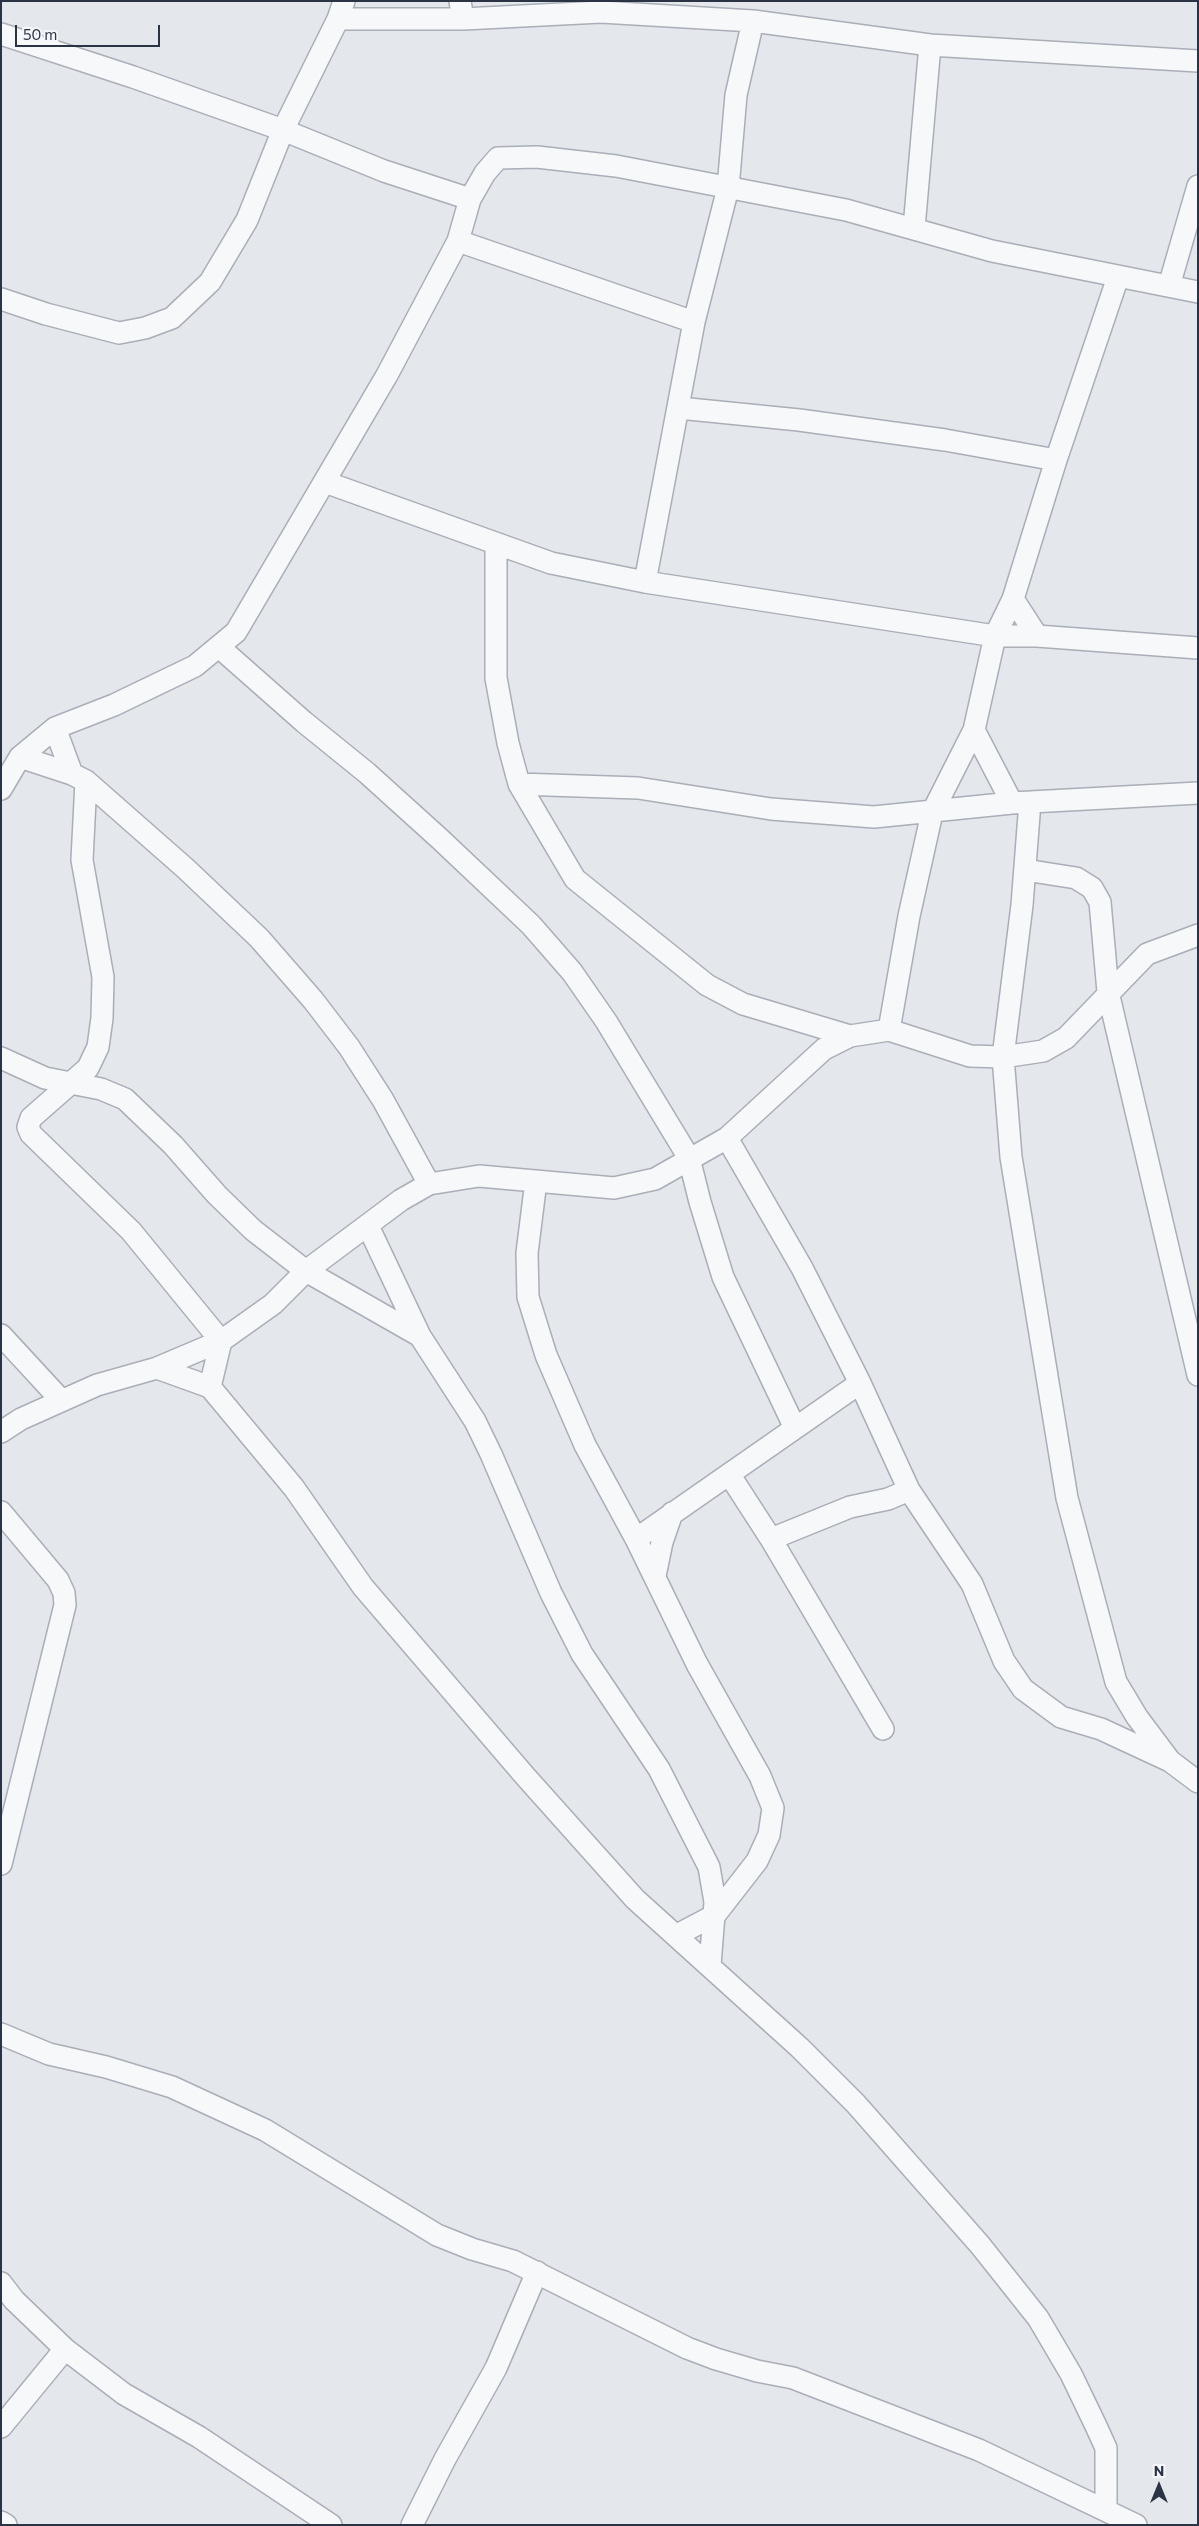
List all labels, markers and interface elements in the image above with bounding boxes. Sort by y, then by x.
scale bar [18,15,162,47]
text: 50 m [23,25,57,43]
north arrow [1134,2461,1184,2511]
text: N [1154,2462,1164,2479]

